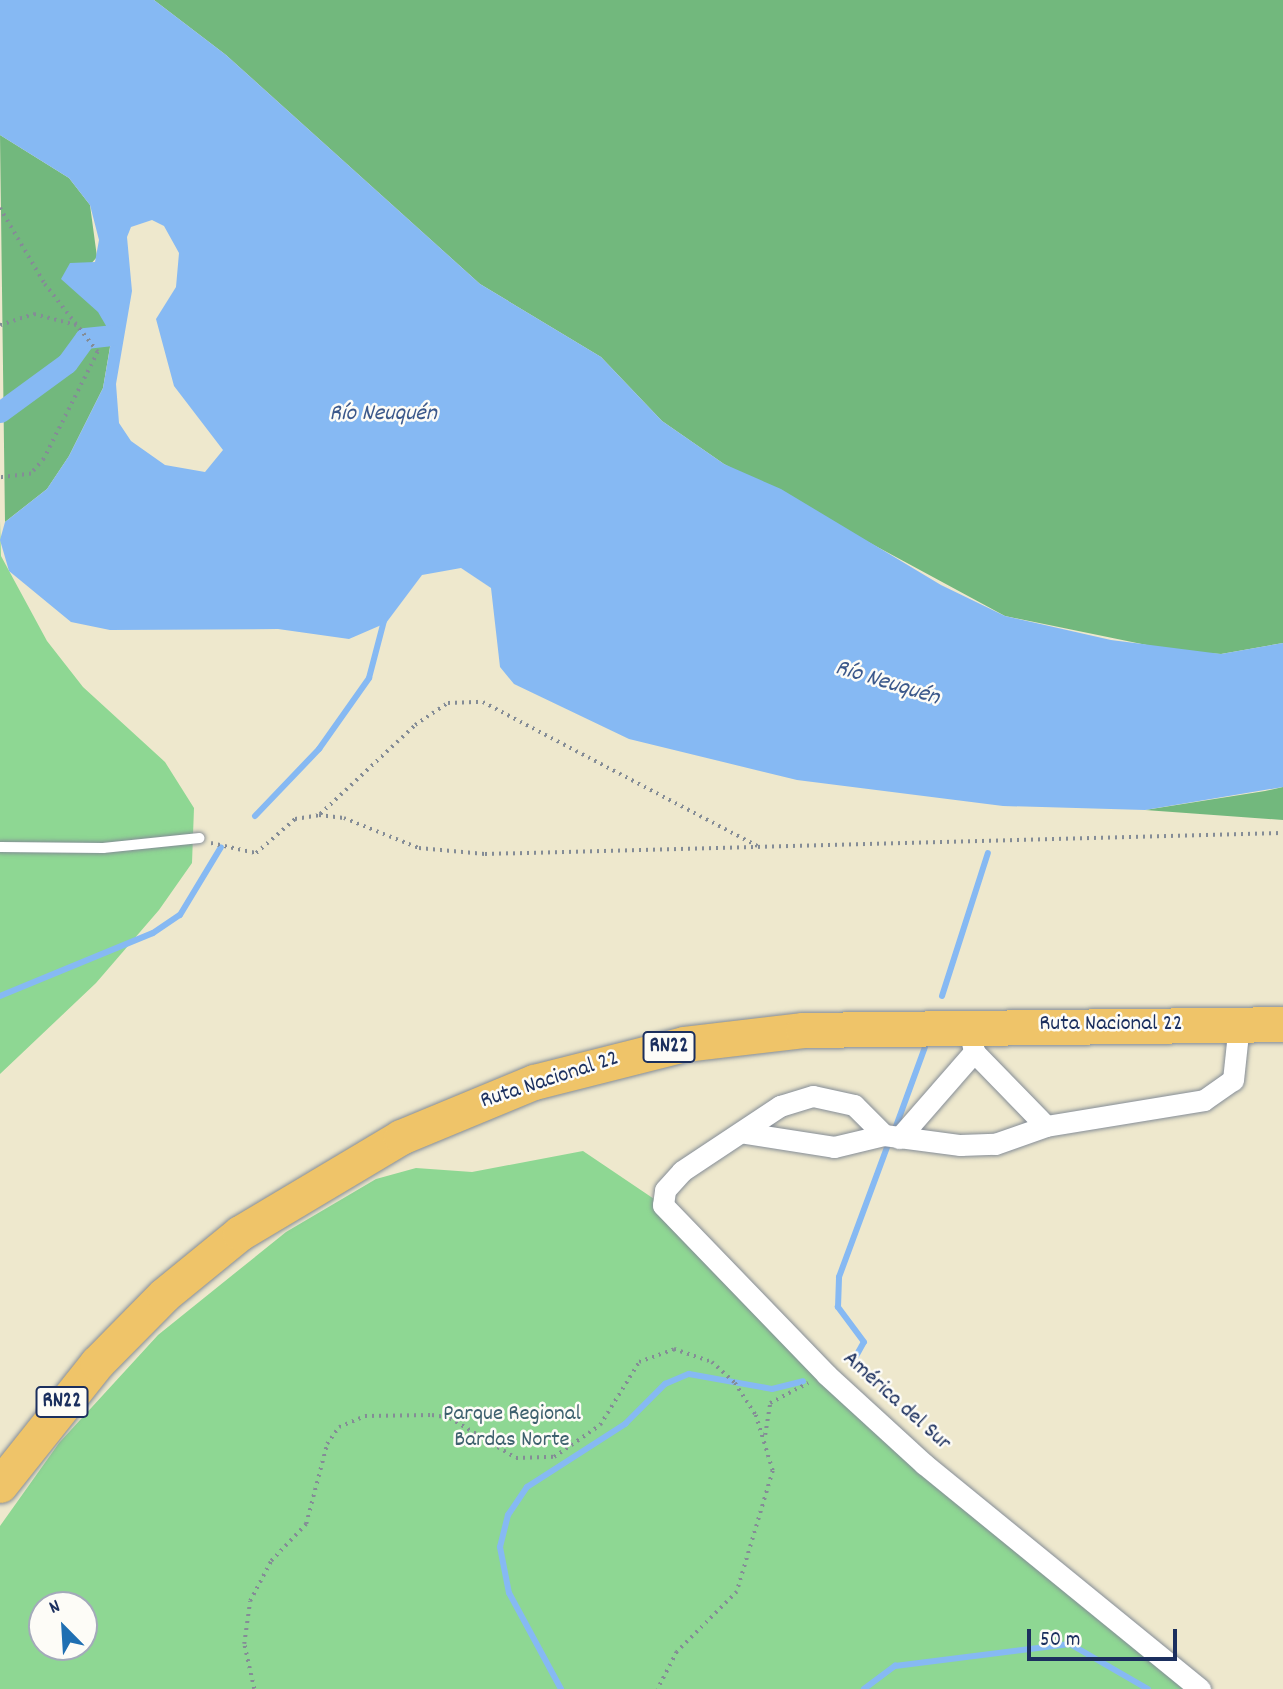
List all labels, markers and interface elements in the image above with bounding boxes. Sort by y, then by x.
water label: Río Neuquén [329,401,437,429]
water label: Río Neuquén [831,655,943,713]
street label: Ruta Nacional 22 [1039,1011,1183,1039]
road number: RN22 [641,1030,697,1064]
street label: Ruta Nacional 22 [477,1046,623,1116]
street label: América del Sur [836,1346,956,1458]
road number: RN22 [34,1384,90,1420]
park label: Parque Regional Bardas Norte [443,1401,581,1455]
north arrow [28,1591,98,1661]
text: N [45,1594,65,1622]
scale bar [1031,1616,1182,1660]
text: 50 m [1040,1626,1080,1656]

